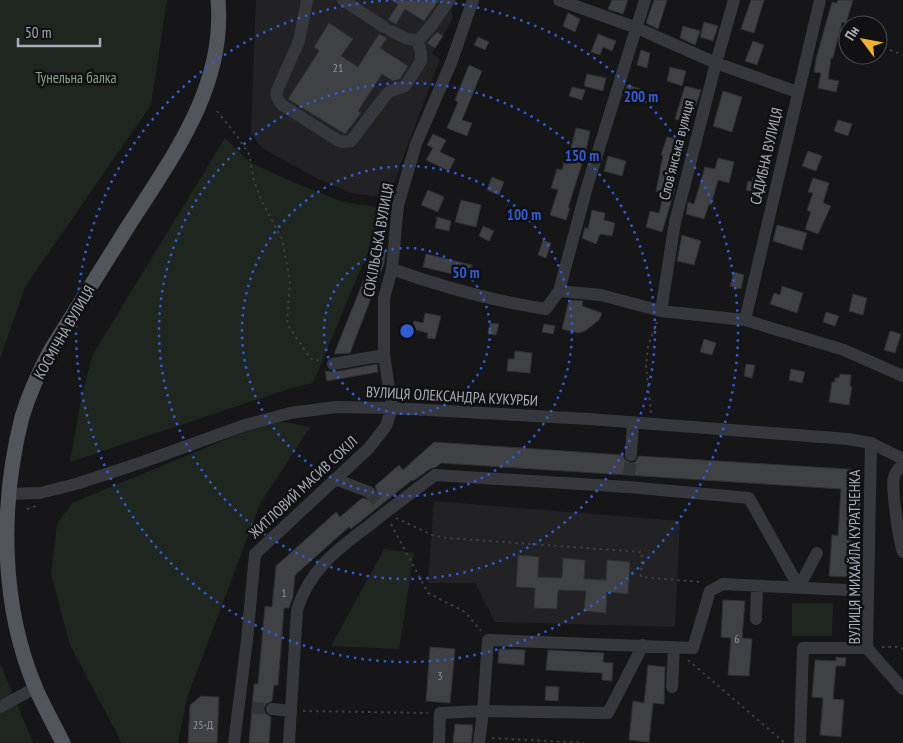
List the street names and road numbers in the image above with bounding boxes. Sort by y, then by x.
street label: Словʼянська вулиця [654,98,698,202]
street label: САДИБНА ВУЛИЦЯ [746,106,786,206]
street label: СОКІЛЬСЬКА ВУЛИЦЯ [359,182,397,298]
street label: КОСМІЧНА ВУЛИЦЯ [30,282,98,382]
street label: ВУЛИЦЯ ОЛЕКСАНДРА КУКУРБИ [366,382,538,410]
street label: ЖИТЛОВИЙ МАСИВ СОКІЛ [244,432,361,543]
street label: ВУЛИЦЯ МИХАЙЛА КУРАТЧЕНКА [845,469,864,644]

